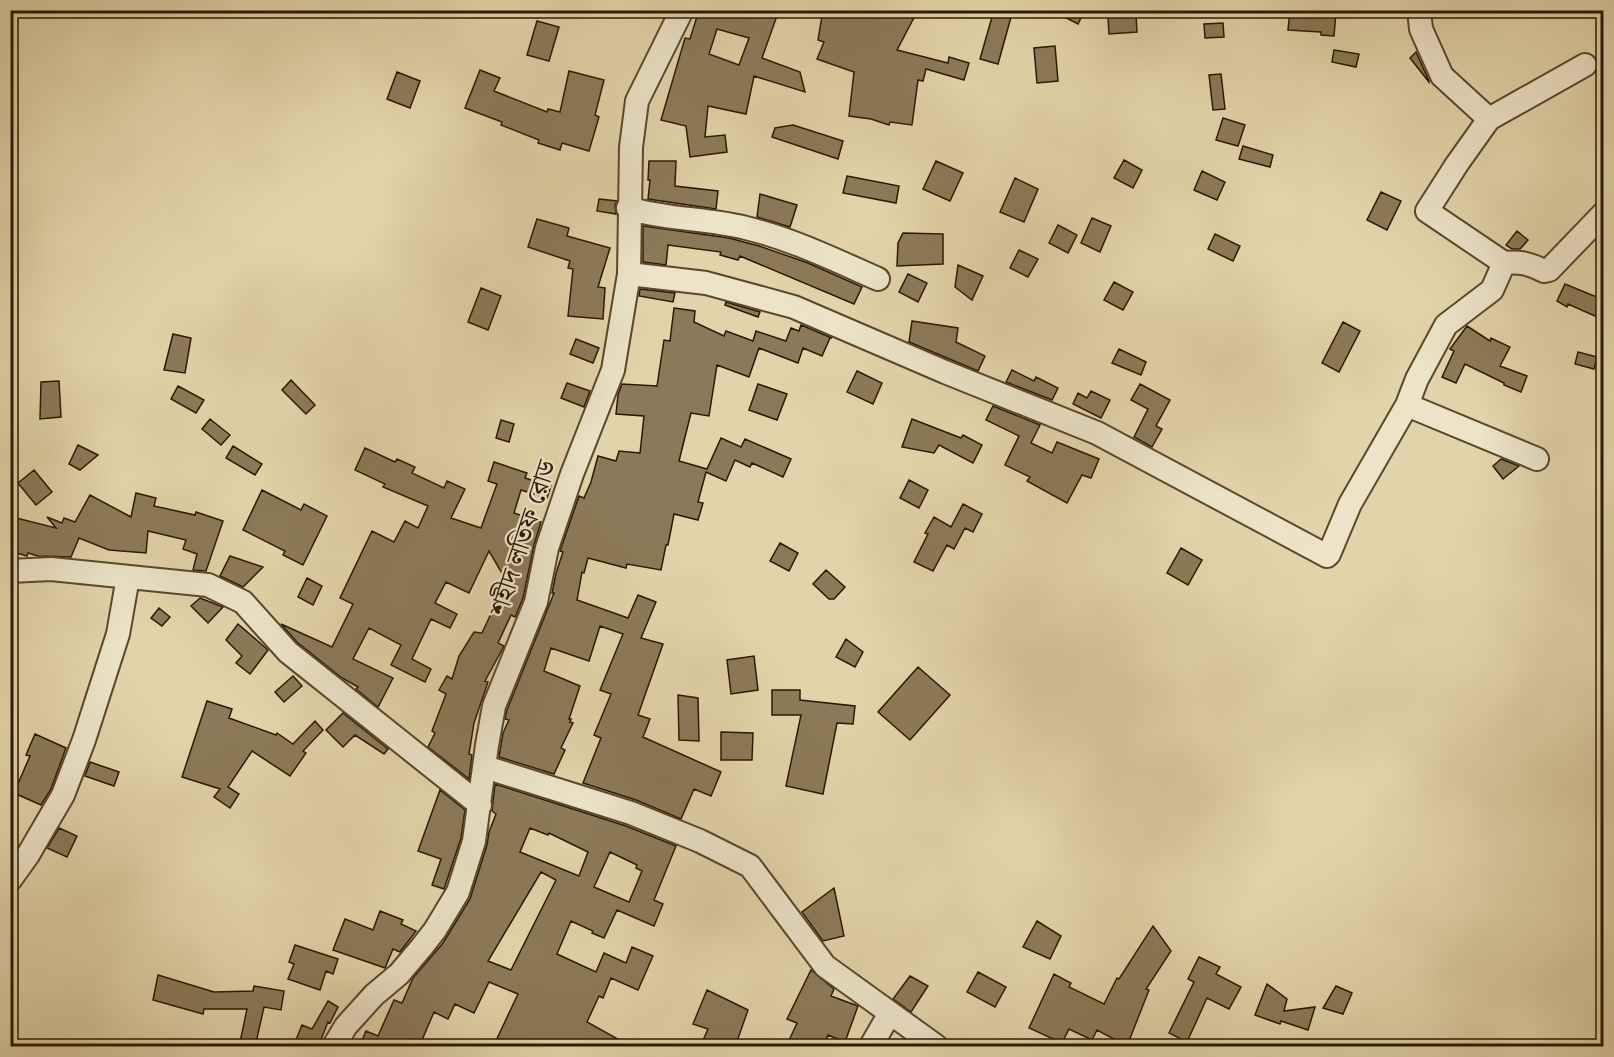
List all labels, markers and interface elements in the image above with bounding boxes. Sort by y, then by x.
street label: শহীদ লতিফ রোড [481,455,565,621]

